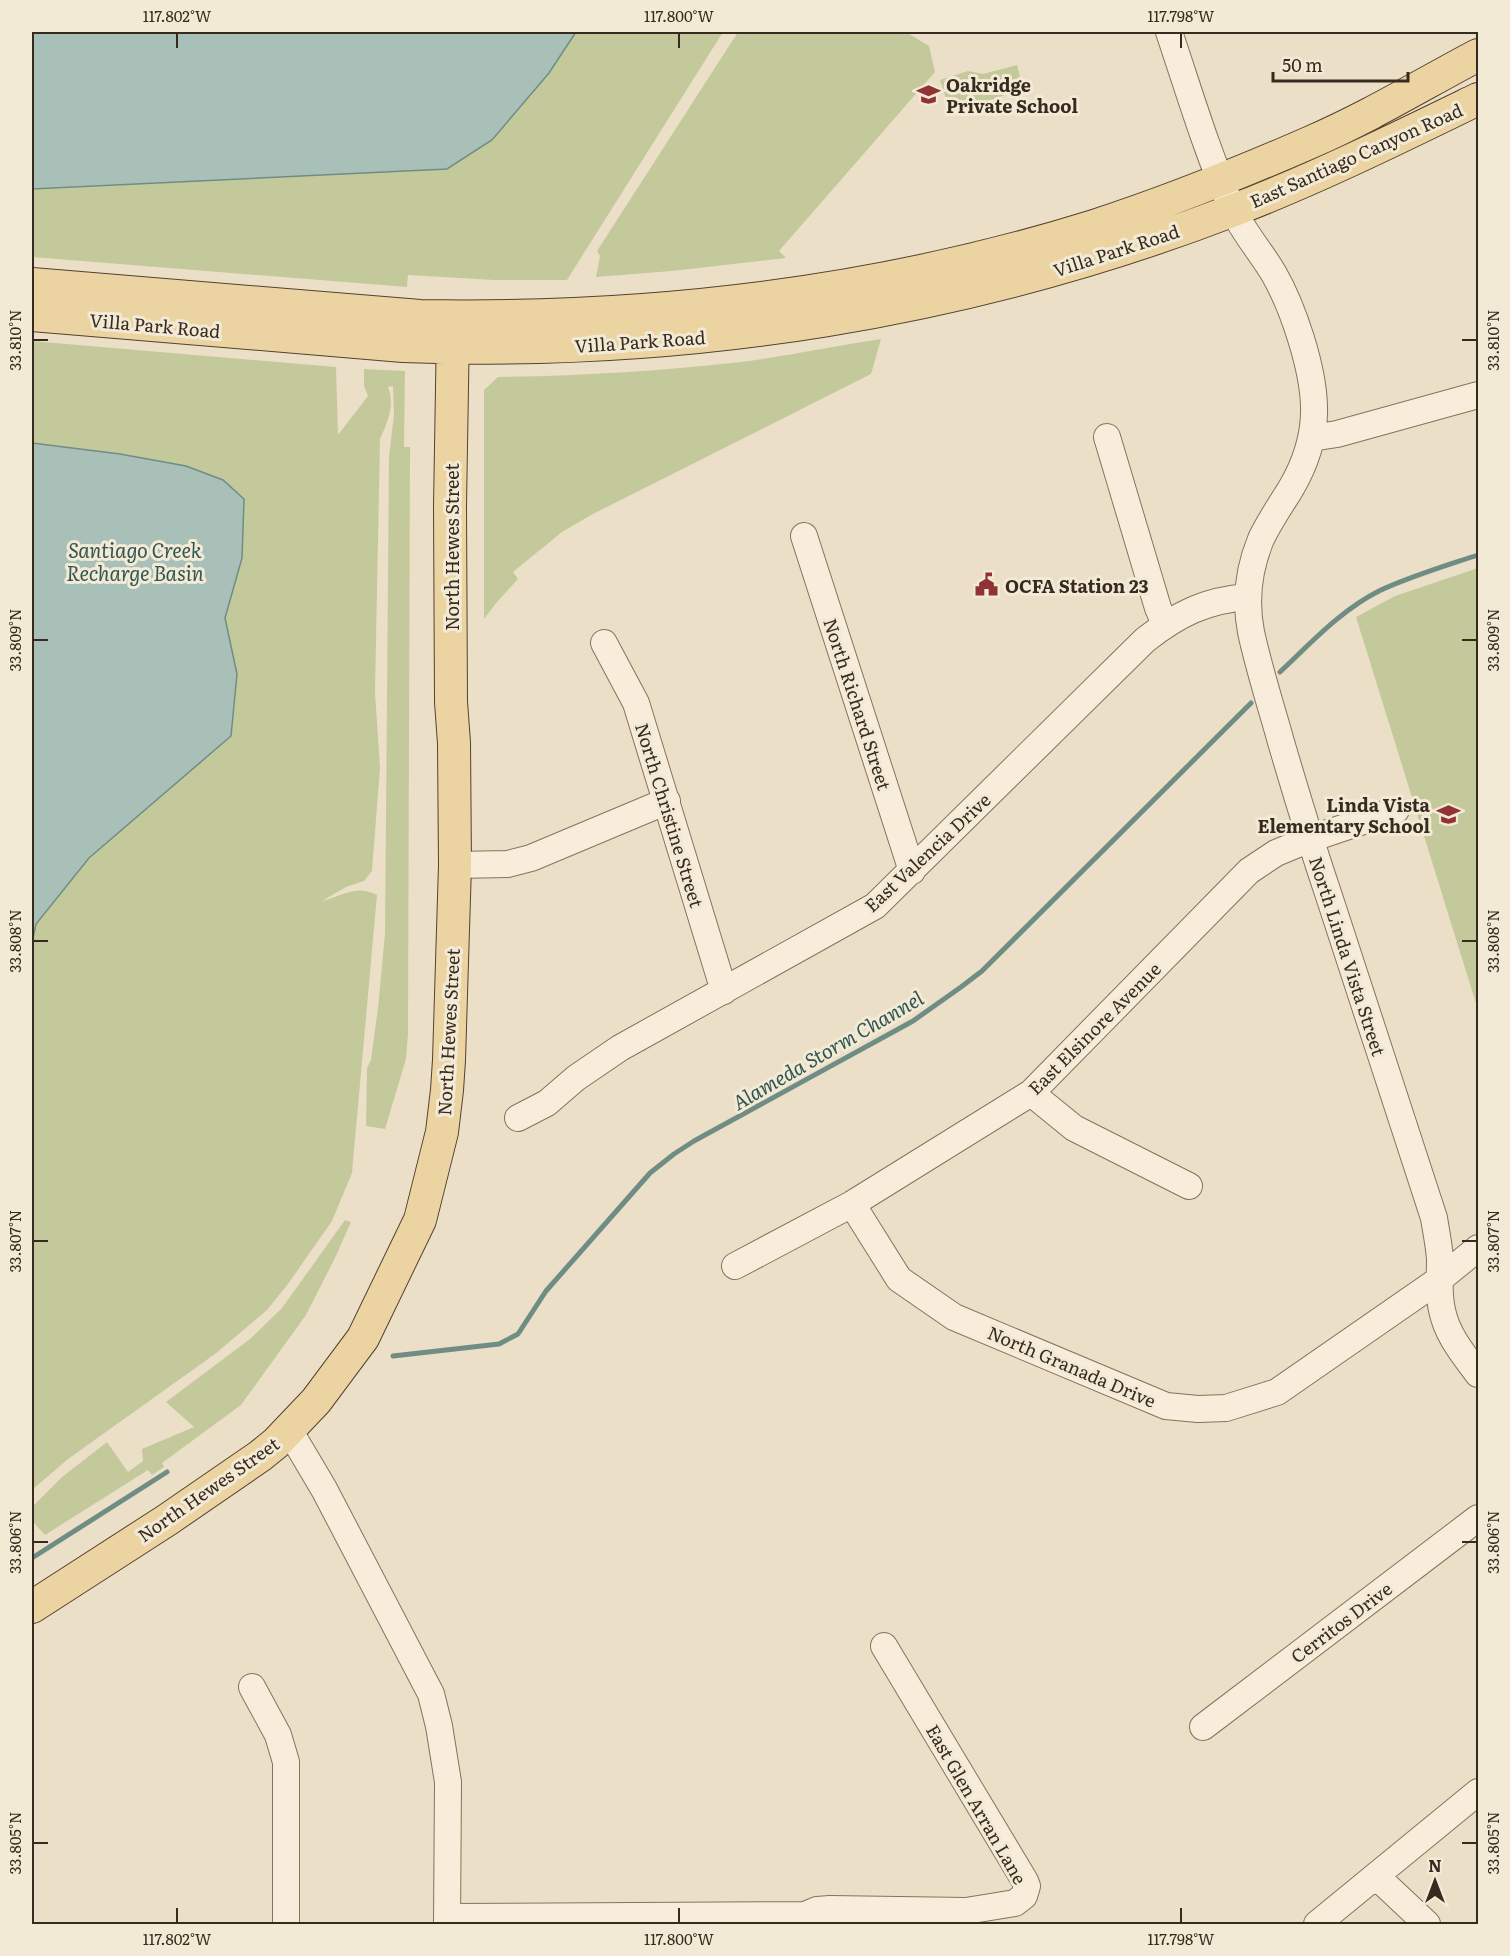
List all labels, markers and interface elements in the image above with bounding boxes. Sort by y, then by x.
text: 117.802°W [143,4,212,27]
text: 117.800°W [644,4,715,27]
text: 117.798°W [1148,4,1215,27]
scale bar [1273,45,1408,83]
text: 50 m [1282,51,1323,78]
place label: Oakridge Private School [946,71,1078,119]
school or university icon: Oakridge Private School [915,81,941,107]
street label: East Santiago Canyon Road [1245,96,1467,214]
street label: Villa Park Road [1049,217,1183,283]
street label: Villa Park Road [89,306,221,344]
text: 33.810°N [3,309,26,371]
text: 33.810°N [1481,309,1504,371]
street label: Villa Park Road [574,323,706,359]
street label: North Hewes Street [438,463,465,631]
water label: Santiago Creek Recharge Basin [66,534,204,587]
public building icon: OCFA Station 23 [974,572,1000,598]
place label: OCFA Station 23 [1005,572,1149,599]
text: 33.809°N [3,608,26,672]
text: 33.809°N [1481,608,1504,672]
street label: North Richard Street [817,614,899,794]
street label: North Christine Street [629,719,711,911]
street label: East Valencia Drive [858,786,996,918]
place label: Linda Vista Elementary School [1258,791,1431,839]
school or university icon: Linda Vista Elementary School [1435,801,1461,827]
street label: North Linda Vista Street [1303,853,1393,1060]
text: 33.808°N [3,909,26,973]
text: 33.808°N [1481,909,1504,973]
street label: North Hewes Street [430,947,466,1116]
street label: East Elsinore Avenue [1022,956,1166,1100]
water label: Alameda Storm Channel [726,982,929,1116]
text: 33.807°N [3,1210,26,1272]
text: 33.807°N [1481,1210,1504,1272]
street label: North Granada Drive [984,1318,1160,1414]
street label: North Hewes Street [132,1430,285,1548]
text: 33.806°N [3,1510,26,1574]
text: 33.806°N [1481,1510,1504,1574]
street label: Cerritos Drive [1285,1575,1397,1669]
street label: East Glen Arran Lane [920,1719,1034,1889]
text: 33.805°N [3,1812,26,1874]
text: 33.805°N [1481,1812,1504,1874]
north arrow [1405,1851,1465,1911]
text: N [1428,1853,1442,1877]
text: 117.802°W [143,1927,212,1950]
text: 117.800°W [644,1927,715,1950]
text: 117.798°W [1148,1927,1215,1950]

